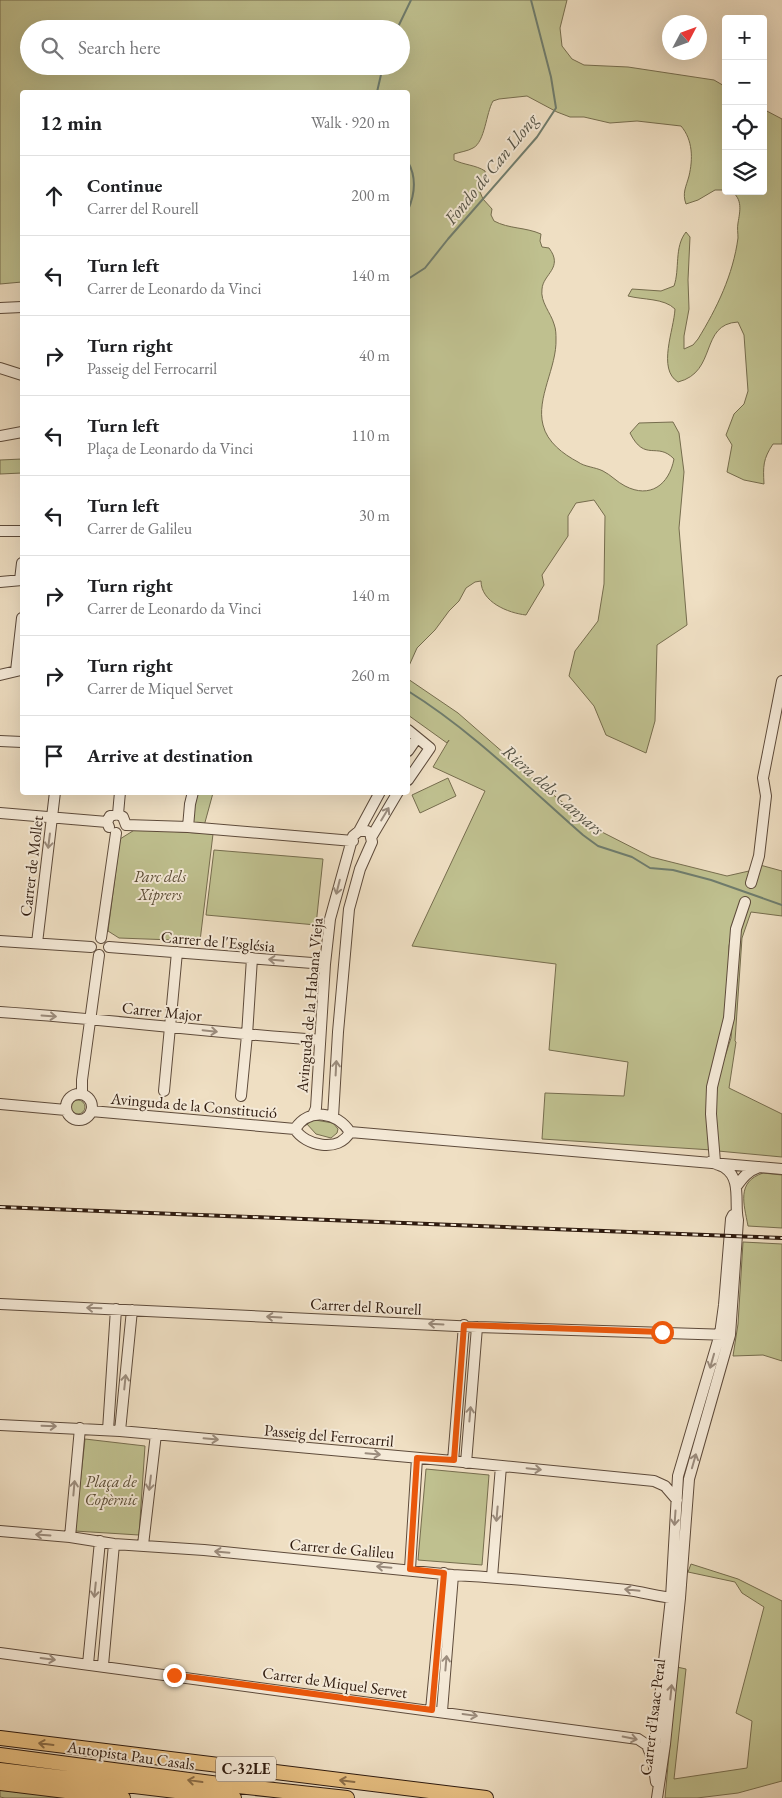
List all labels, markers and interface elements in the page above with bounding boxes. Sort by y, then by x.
north arrow [662,15,707,60]
map controls [722,15,767,195]
button: + [722,15,767,60]
search box [20,20,410,75]
icon: search [38,34,66,62]
text: Search here [78,35,160,60]
button: − [722,60,767,105]
button: locate [722,105,767,150]
water label: Fondo de Can Llong [438,108,544,230]
text: 12 min [40,109,102,136]
text: Walk · 920 m [311,112,390,133]
button: layers [722,150,767,195]
text: Continue [87,173,162,198]
icon: ahead [40,182,68,210]
text: 200 m [351,185,390,206]
text: Carrer del Rourell [87,198,199,219]
text: Turn left [87,253,159,278]
icon: left [40,262,68,290]
text: 140 m [351,265,390,286]
text: Carrer de Leonardo da Vinci [87,278,261,299]
text: Turn right [87,333,173,358]
icon: right [40,342,68,370]
text: 40 m [359,345,390,366]
text: Passeig del Ferrocarril [87,358,217,379]
text: Turn left [87,413,159,438]
icon: left [40,422,68,450]
text: 110 m [351,425,390,446]
text: Plaça de Leonardo da Vinci [87,438,253,459]
text: Turn left [87,493,159,518]
icon: left [40,502,68,530]
text: 30 m [359,505,390,526]
text: Carrer de Galileu [87,518,192,539]
text: Turn right [87,573,173,598]
icon: right [40,582,68,610]
text: 140 m [351,585,390,606]
text: Carrer de Leonardo da Vinci [87,598,261,619]
text: Turn right [87,653,173,678]
icon: right [40,662,68,690]
text: 260 m [351,665,390,686]
text: Carrer de Miquel Servet [87,678,233,699]
water label: Riera dels Canyars [497,739,610,841]
icon: arrive [40,742,68,770]
text: Arrive at destination [87,743,253,768]
one-way arrow [380,808,390,822]
street label: Carrer de Mollet [15,814,48,918]
one-way arrow [44,833,54,849]
park label: Parc dels Xiprers [134,866,187,905]
one-way arrow [333,879,343,895]
street label: Avinguda de la Habana Vieja [291,916,328,1094]
street label: Carrer de l'Església [160,926,277,957]
one-way arrow [269,955,285,965]
street label: Carrer Major [121,997,204,1026]
one-way arrow [40,1011,56,1020]
one-way arrow [202,1027,218,1036]
one-way arrow [331,1060,340,1076]
street label: Avinguda de la Constitució [109,1088,278,1123]
street label: Carrer del Rourell [310,1293,422,1320]
one-way arrow [87,1303,103,1313]
one-way arrow [266,1312,282,1321]
one-way arrow [429,1320,445,1329]
route start [651,1321,674,1344]
one-way arrow [707,1352,717,1368]
one-way arrow [120,1374,130,1390]
one-way arrow [465,1407,475,1423]
street label: Passeig del Ferrocarril [263,1419,395,1452]
one-way arrow [40,1422,56,1431]
one-way arrow [202,1434,218,1444]
one-way arrow [364,1449,380,1459]
one-way arrow [689,1454,699,1470]
one-way arrow [526,1464,542,1474]
park label: Plaça de Copèrnic [85,1471,138,1510]
one-way arrow [145,1474,155,1490]
one-way arrow [69,1480,79,1496]
one-way arrow [492,1506,502,1522]
one-way arrow [671,1510,680,1526]
one-way arrow [35,1530,51,1539]
street label: Carrer de Galileu [289,1533,396,1564]
one-way arrow [214,1547,230,1557]
one-way arrow [376,1562,392,1572]
one-way arrow [90,1582,100,1598]
one-way arrow [625,1586,641,1595]
one-way arrow [40,1654,56,1664]
one-way arrow [442,1655,451,1671]
street label: Carrer d'Isaac Peral [635,1657,670,1777]
street label: Carrer de Miquel Servet [261,1662,409,1703]
route end [163,1664,186,1687]
one-way arrow [666,1685,675,1701]
one-way arrow [461,1710,477,1720]
one-way arrow [622,1734,638,1743]
street label: Autopista Pau Casals [65,1736,196,1775]
one-way arrow [39,1739,55,1749]
road number: C-32LE [216,1756,276,1782]
one-way arrow [187,1776,203,1786]
one-way arrow [339,1776,355,1786]

